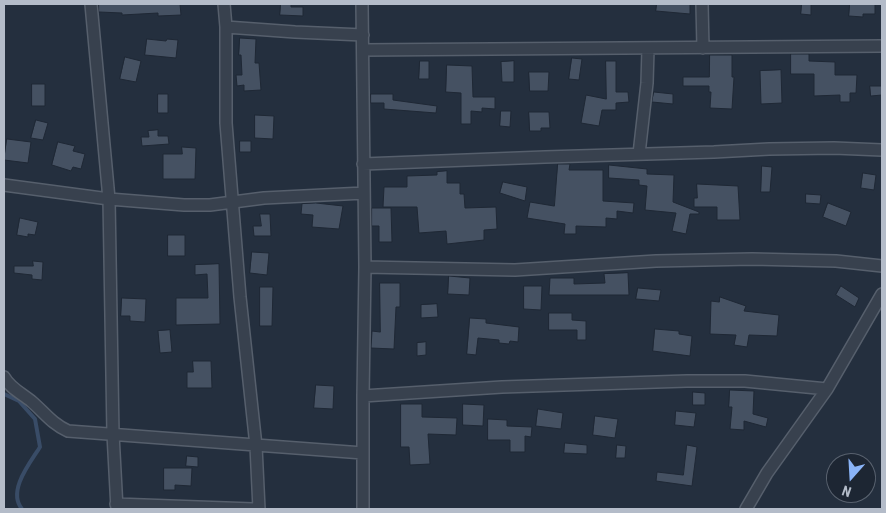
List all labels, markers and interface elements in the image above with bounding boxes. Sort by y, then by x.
north arrow [826,453,876,503]
text: N [840,482,853,500]

